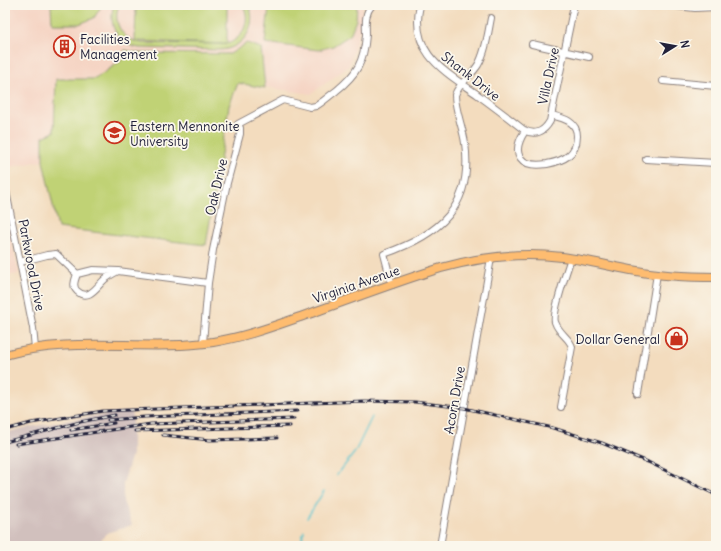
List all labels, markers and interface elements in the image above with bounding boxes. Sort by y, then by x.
north arrow [655,26,695,66]
place label: Facilities Management [80,31,158,63]
building icon: Facilities Management [51,33,77,59]
text: N [677,39,692,49]
street label: Villa Drive [534,46,563,106]
street label: Shank Drive [438,48,504,105]
place label: Eastern Mennonite University [130,118,239,150]
school or university icon: Eastern Mennonite University [102,120,128,146]
street label: Oak Drive [202,157,231,217]
street label: Parkwood Drive [14,218,49,312]
street label: Virginia Avenue [310,262,402,307]
shop icon: Dollar General [663,326,689,352]
place label: Dollar General [575,331,660,348]
street label: Acorn Drive [440,365,469,435]

